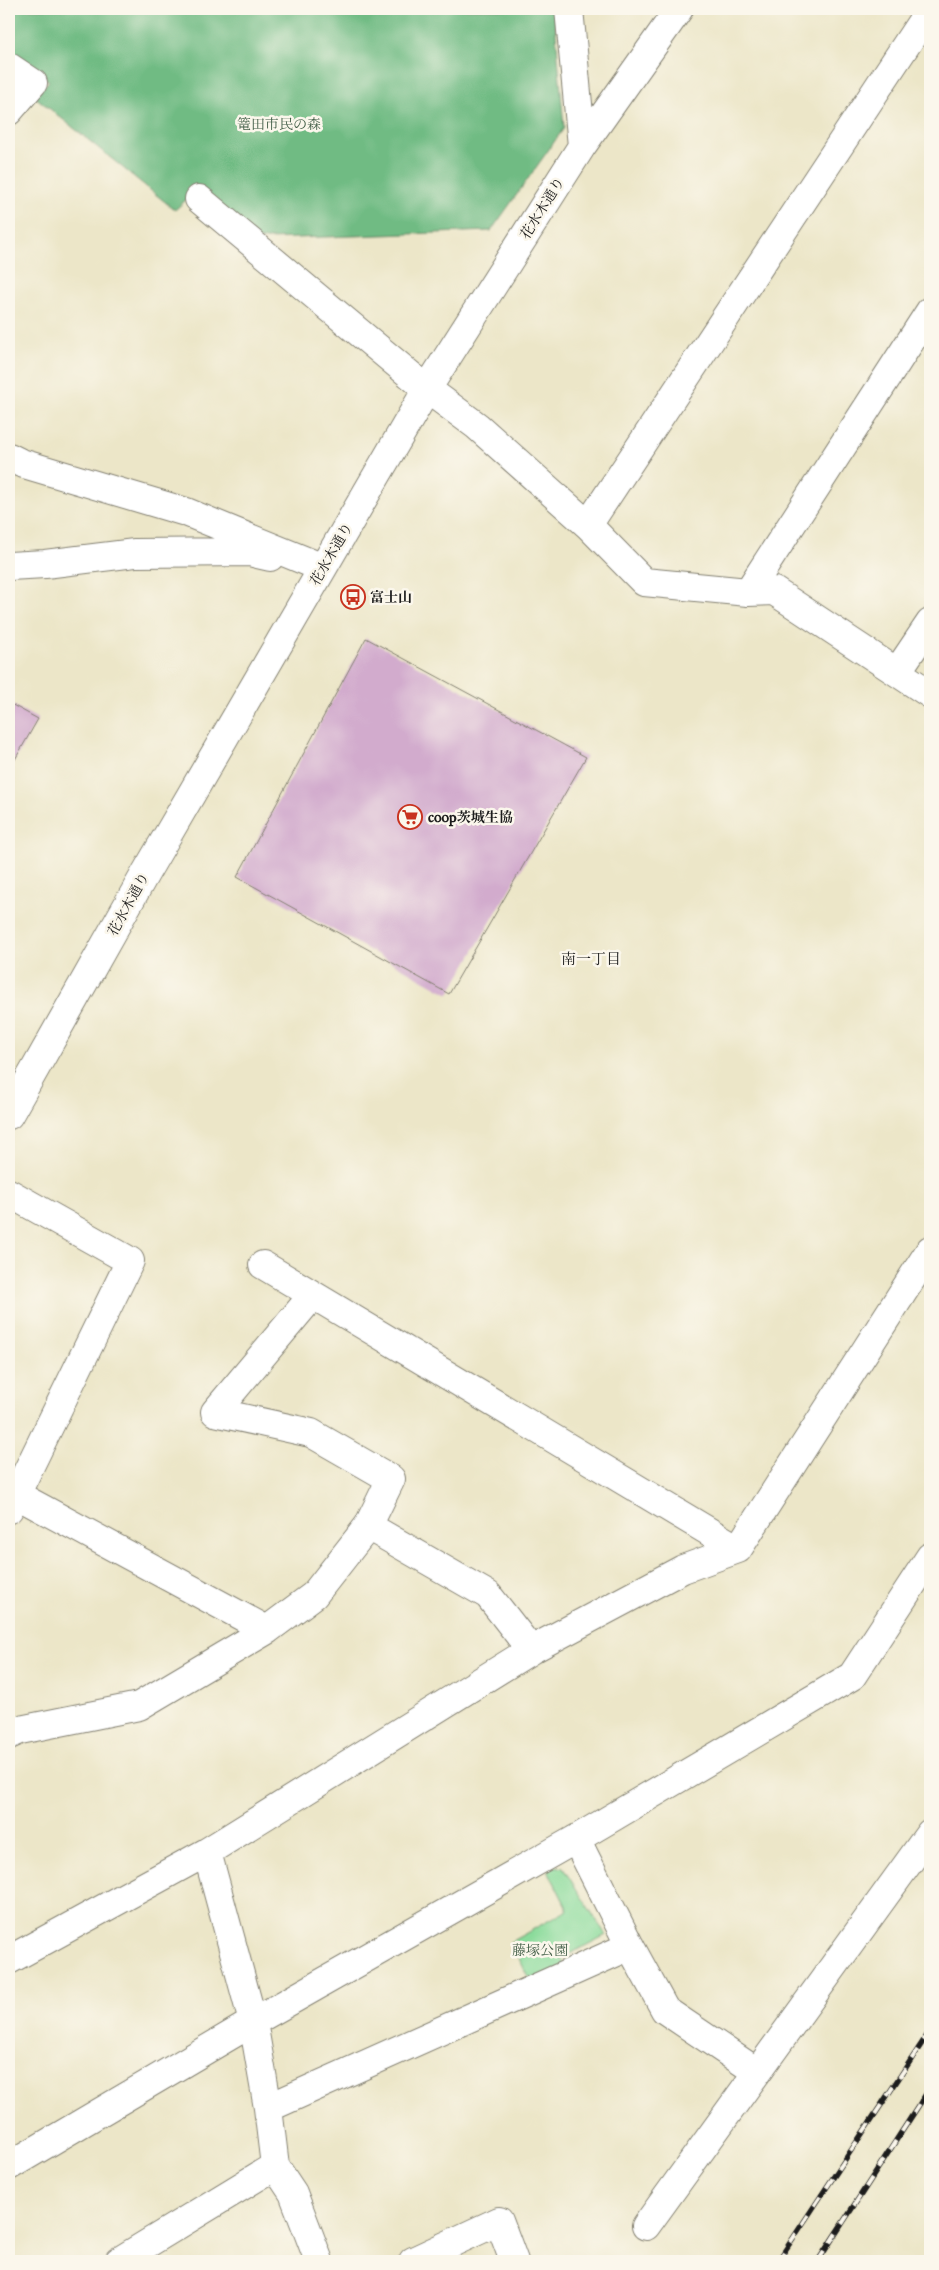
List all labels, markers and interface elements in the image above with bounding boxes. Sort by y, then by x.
park label: 篭田市民の森 [237,116,321,134]
street label: 花水木通り [517,174,569,243]
street label: 花水木通り [307,520,357,589]
bus stop icon: 富士山 [340,584,366,610]
place label: 富士山 [370,589,412,607]
supermarket icon: coop茨城生協 [397,804,423,830]
place label: coop茨城生協 [428,809,513,827]
street label: 花水木通り [104,870,154,939]
district label: 南一丁目 [561,950,621,969]
park label: 藤塚公園 [512,1942,568,1960]

